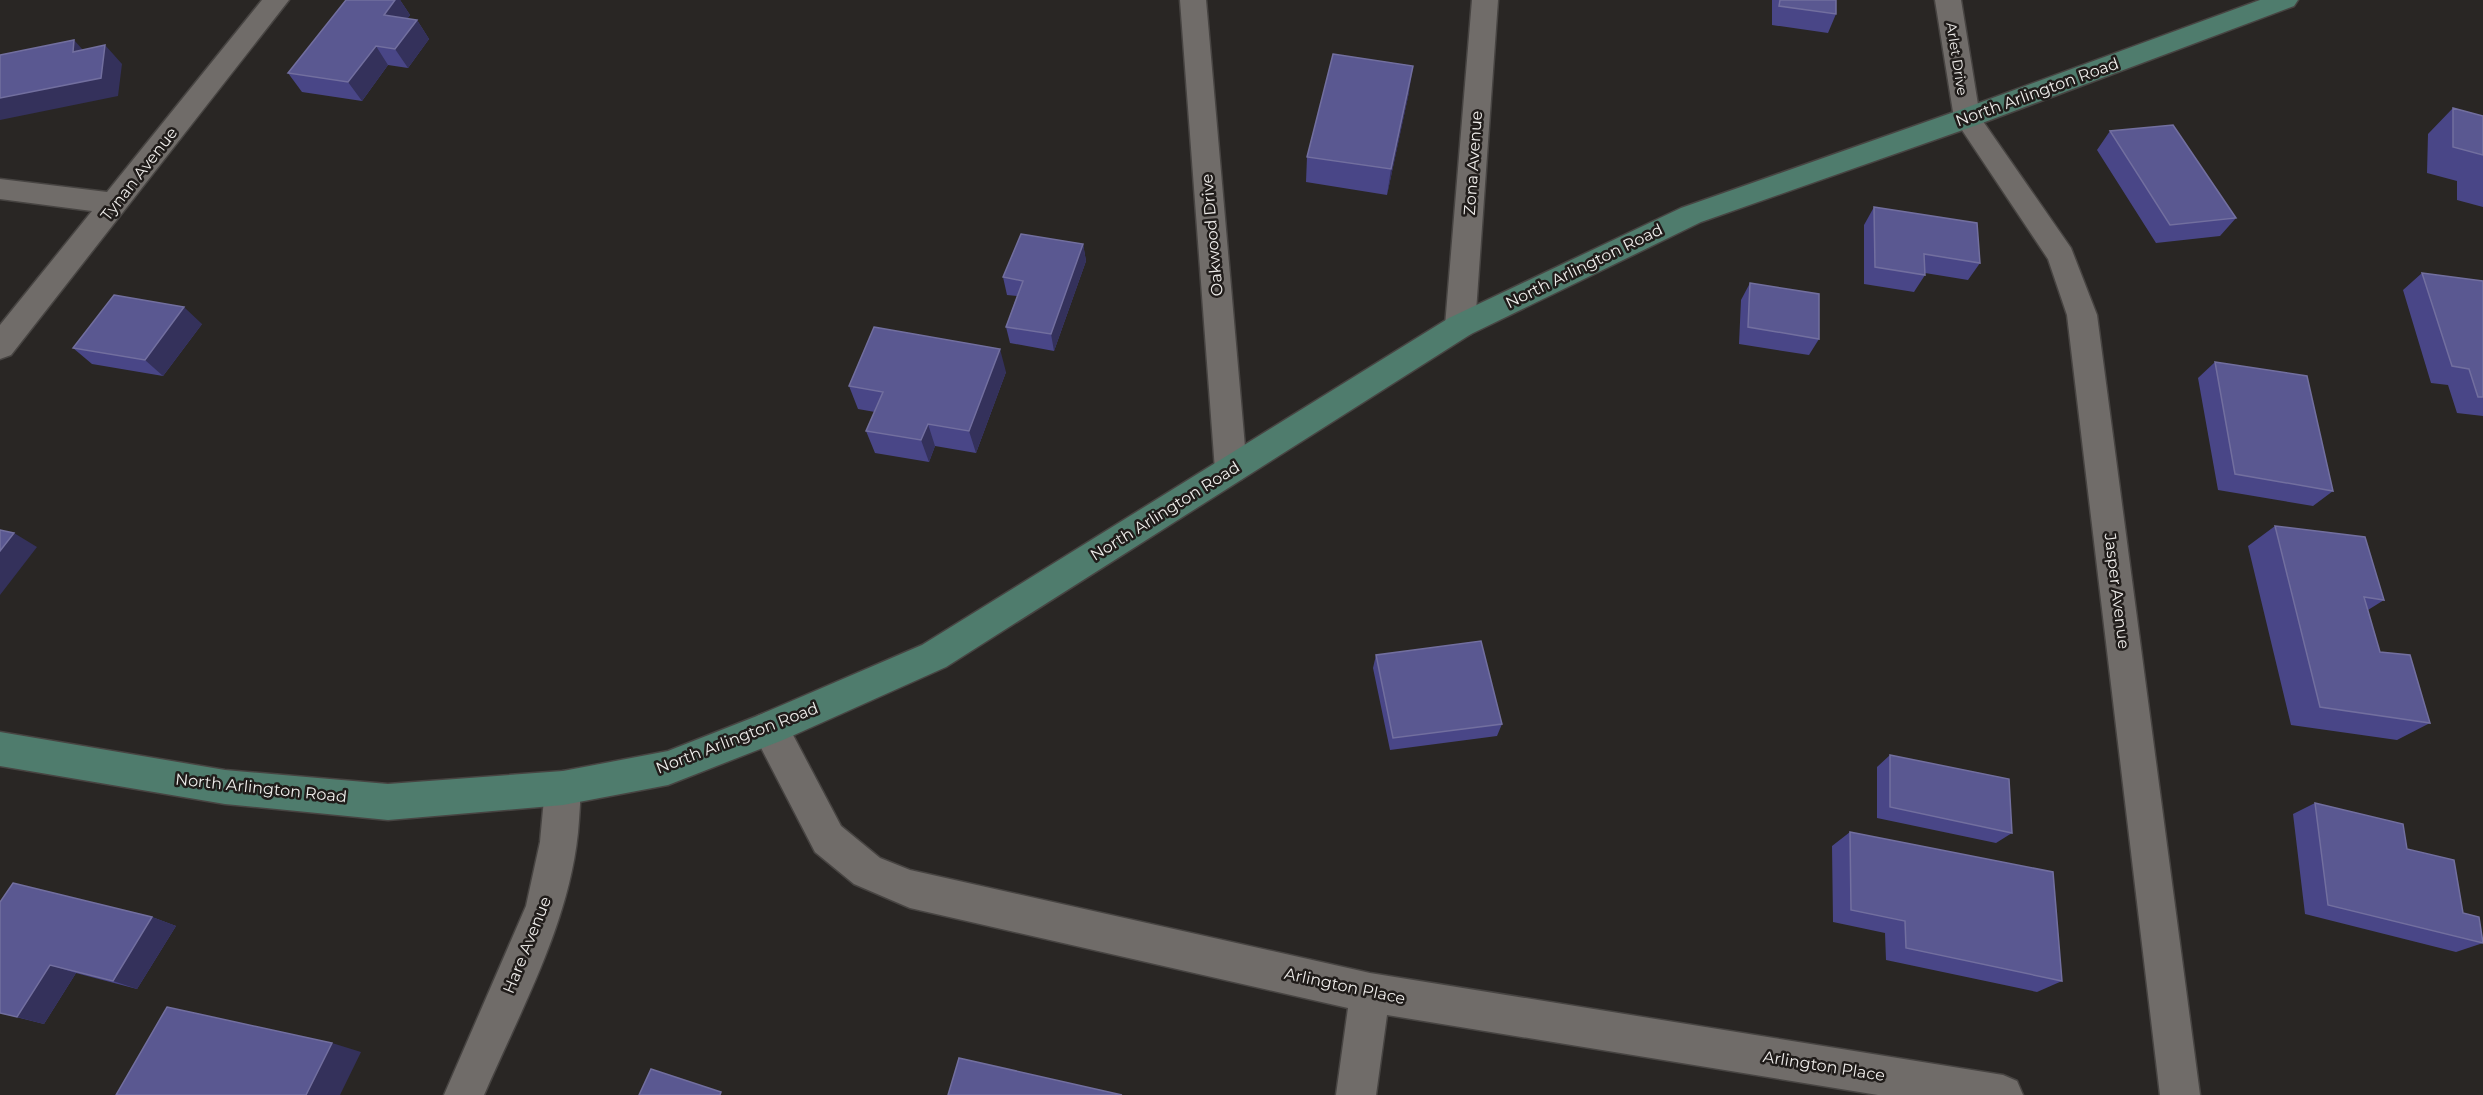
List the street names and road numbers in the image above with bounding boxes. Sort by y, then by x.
street label: Arlet Drive [1942,21,1972,97]
street label: North Arlington Road [1953,54,2121,130]
street label: Zona Avenue [1460,110,1486,216]
street label: Tynan Avenue [97,123,181,225]
street label: Oakwood Drive [1197,173,1227,297]
street label: North Arlington Road [1502,220,1666,312]
street label: North Arlington Road [1087,457,1243,565]
street label: Jasper Avenue [2100,531,2134,650]
street label: North Arlington Road [653,698,821,778]
street label: North Arlington Road [174,770,348,806]
street label: Hare Avenue [499,894,555,996]
street label: Arlington Place [1283,964,1407,1008]
street label: Arlington Place [1762,1047,1886,1085]

